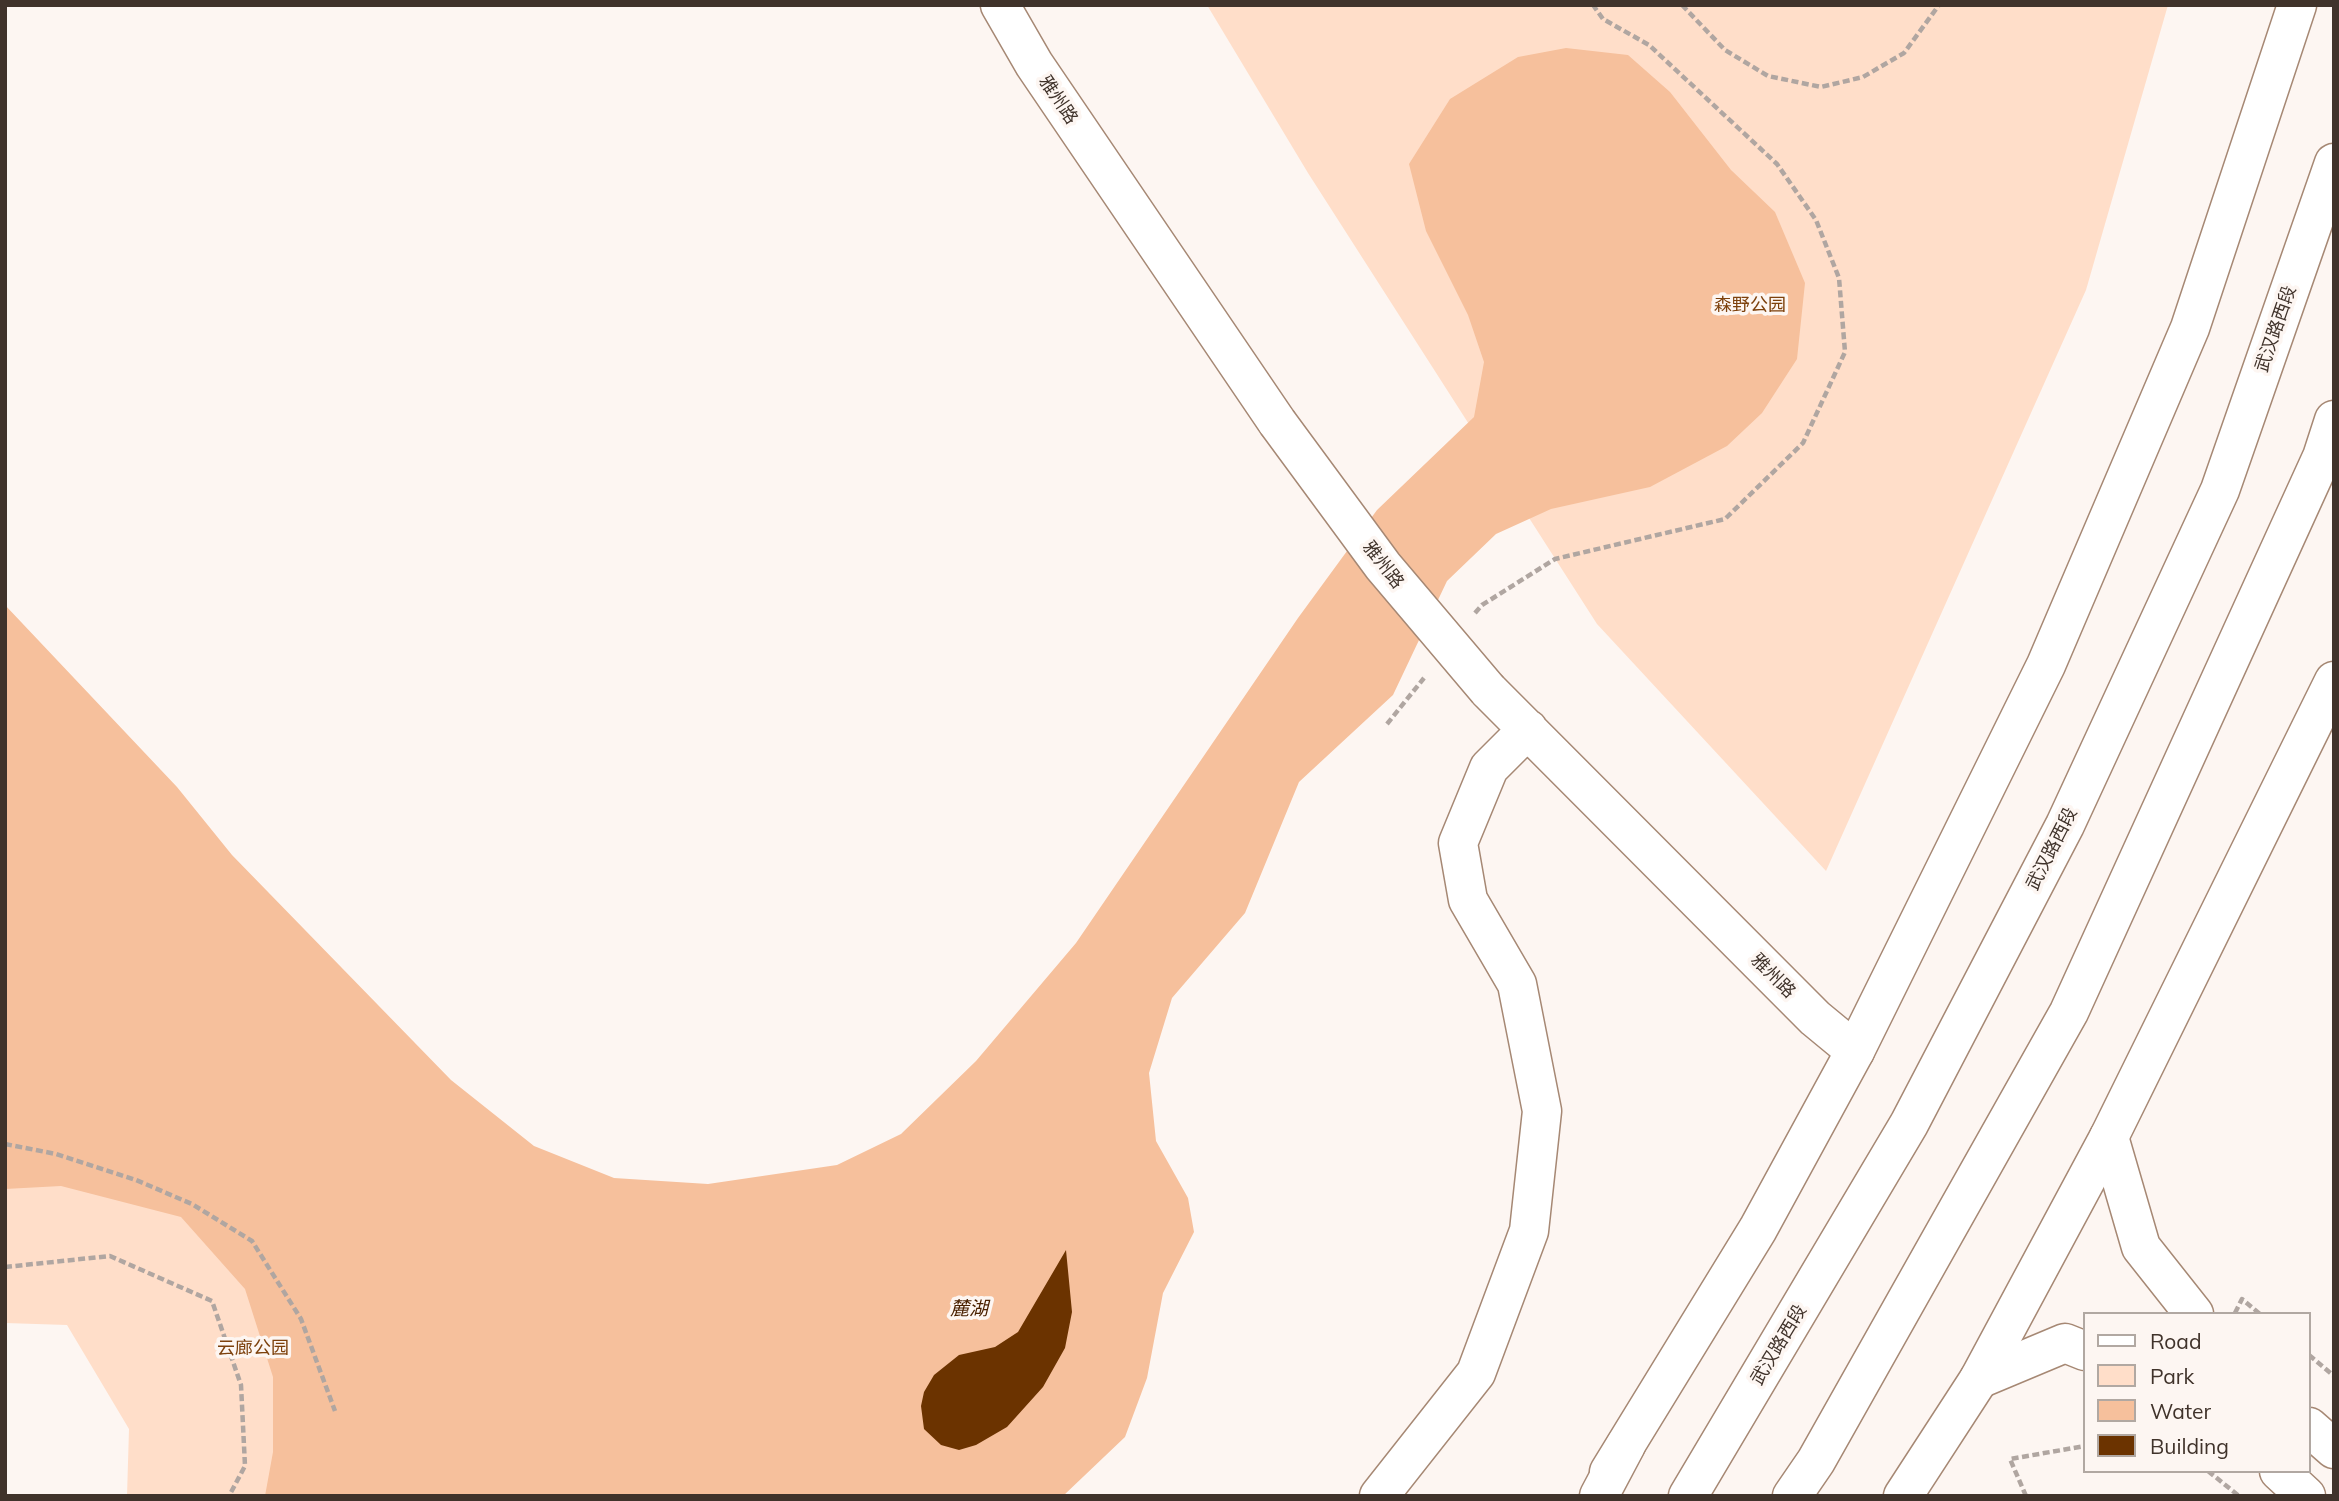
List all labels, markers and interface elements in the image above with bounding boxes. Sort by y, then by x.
street label: 雅州路 [1034,72,1082,128]
street label: 武汉路西段 [2251,283,2301,375]
park label: 森野公园 [1714,295,1786,317]
street label: 雅州路 [1358,537,1408,593]
street label: 武汉路西段 [2022,804,2082,894]
street label: 雅州路 [1746,949,1800,1003]
water label: 麓湖 [950,1298,988,1320]
street label: 武汉路西段 [1747,1301,1811,1389]
legend [2084,1312,2311,1473]
text: Road [2150,1328,2201,1354]
park label: 云廊公园 [217,1338,289,1360]
text: Park [2150,1363,2194,1389]
text: Water [2150,1398,2211,1424]
text: Building [2150,1433,2229,1459]

